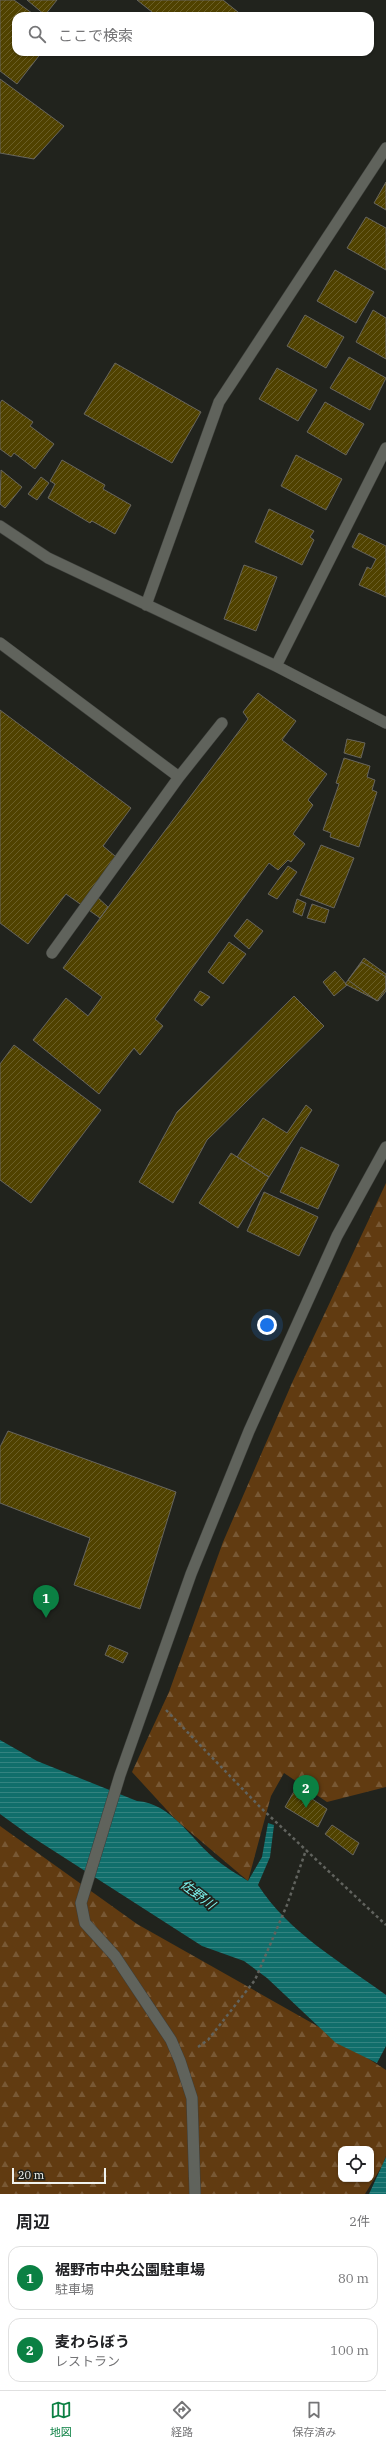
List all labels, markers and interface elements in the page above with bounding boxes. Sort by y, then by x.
search box [12,12,374,56]
icon: search [26,23,48,45]
text: ここで検索 [58,26,133,45]
your location [257,1315,277,1335]
pin: 1 [33,1585,59,1618]
pin: 2 [293,1775,319,1808]
water label: 佐野川 [177,1876,220,1914]
map controls [338,2146,374,2182]
button: locate [338,2146,374,2182]
scale bar [12,2166,106,2185]
text: 20 m [18,2168,44,2182]
text: 周辺 [16,2211,50,2233]
text: 2件 [349,2213,370,2230]
text: 裾野市中央公園駐車場 [55,2260,205,2279]
text: 1 [26,2270,34,2287]
text: 80 m [338,2270,369,2287]
text: 駐車場 [55,2281,94,2298]
text: 麦わらぼう [55,2332,130,2351]
text: 2 [26,2342,34,2359]
text: 100 m [330,2342,369,2359]
text: レストラン [55,2353,120,2370]
tab: 地図 [50,2399,72,2439]
tab: 経路 [171,2399,193,2439]
tab: 保存済み [292,2399,336,2439]

